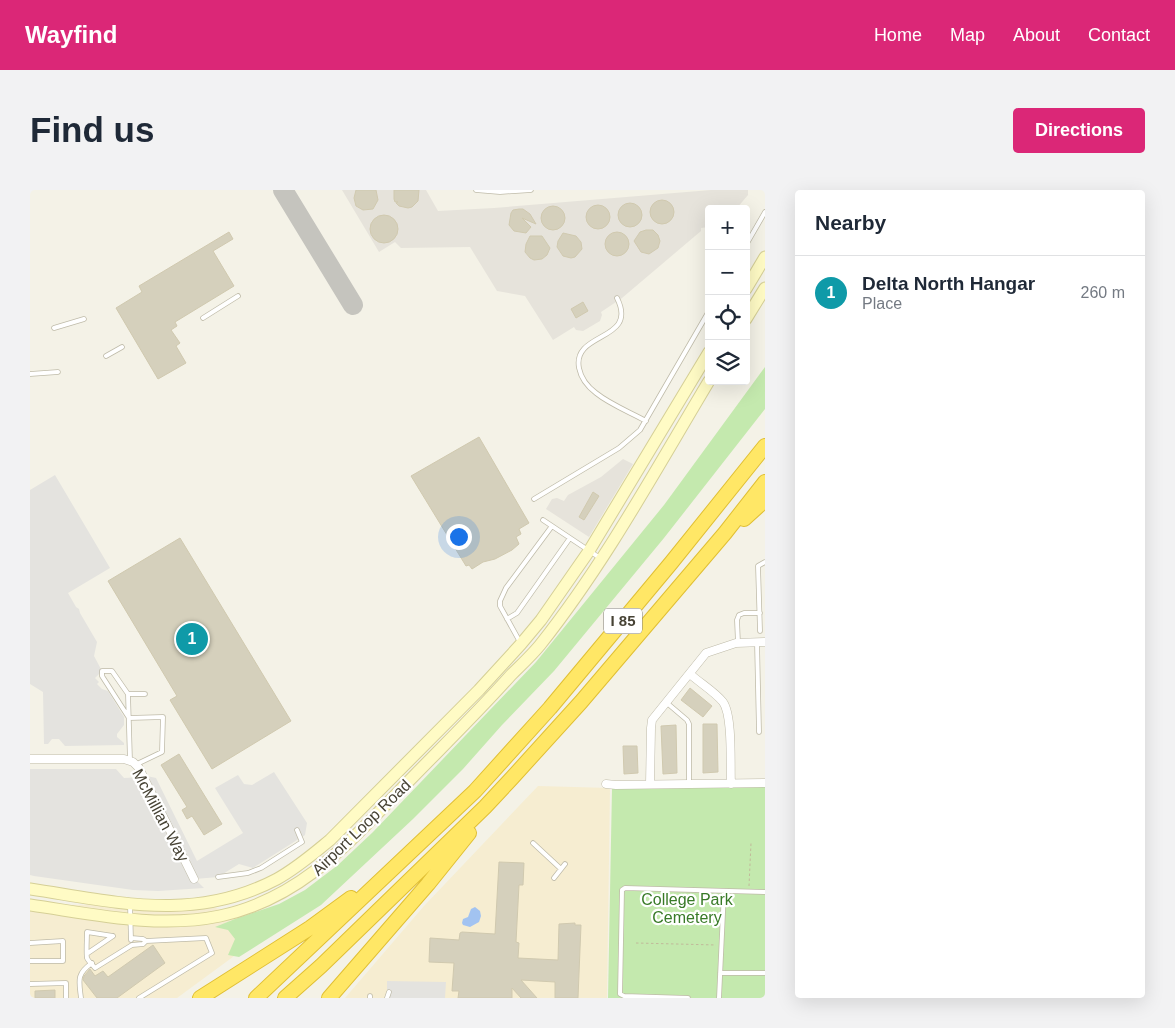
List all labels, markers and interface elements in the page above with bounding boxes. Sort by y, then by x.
text: Wayfind [25,21,117,48]
text: Home [874,25,922,45]
text: Map [950,25,985,45]
text: About [1013,25,1060,45]
text: Contact [1088,25,1150,45]
button: Directions [1013,108,1145,153]
text: Find us [30,110,154,149]
map controls [705,205,750,385]
button: + [705,205,750,250]
text: Nearby [815,211,886,234]
button: − [705,250,750,295]
text: Delta North Hangar [862,273,1035,294]
text: 1 [827,284,835,301]
text: 260 m [1081,284,1125,301]
button: locate [705,295,750,340]
text: Place [862,295,902,312]
button: layers [705,340,750,385]
your location [446,524,472,550]
road number: I 85 [604,608,642,634]
pin: 1 [176,620,208,658]
street label: McMillian Way [129,766,192,864]
street label: Airport Loop Road [309,776,414,879]
park label: College Park Cemetery [641,891,734,926]

